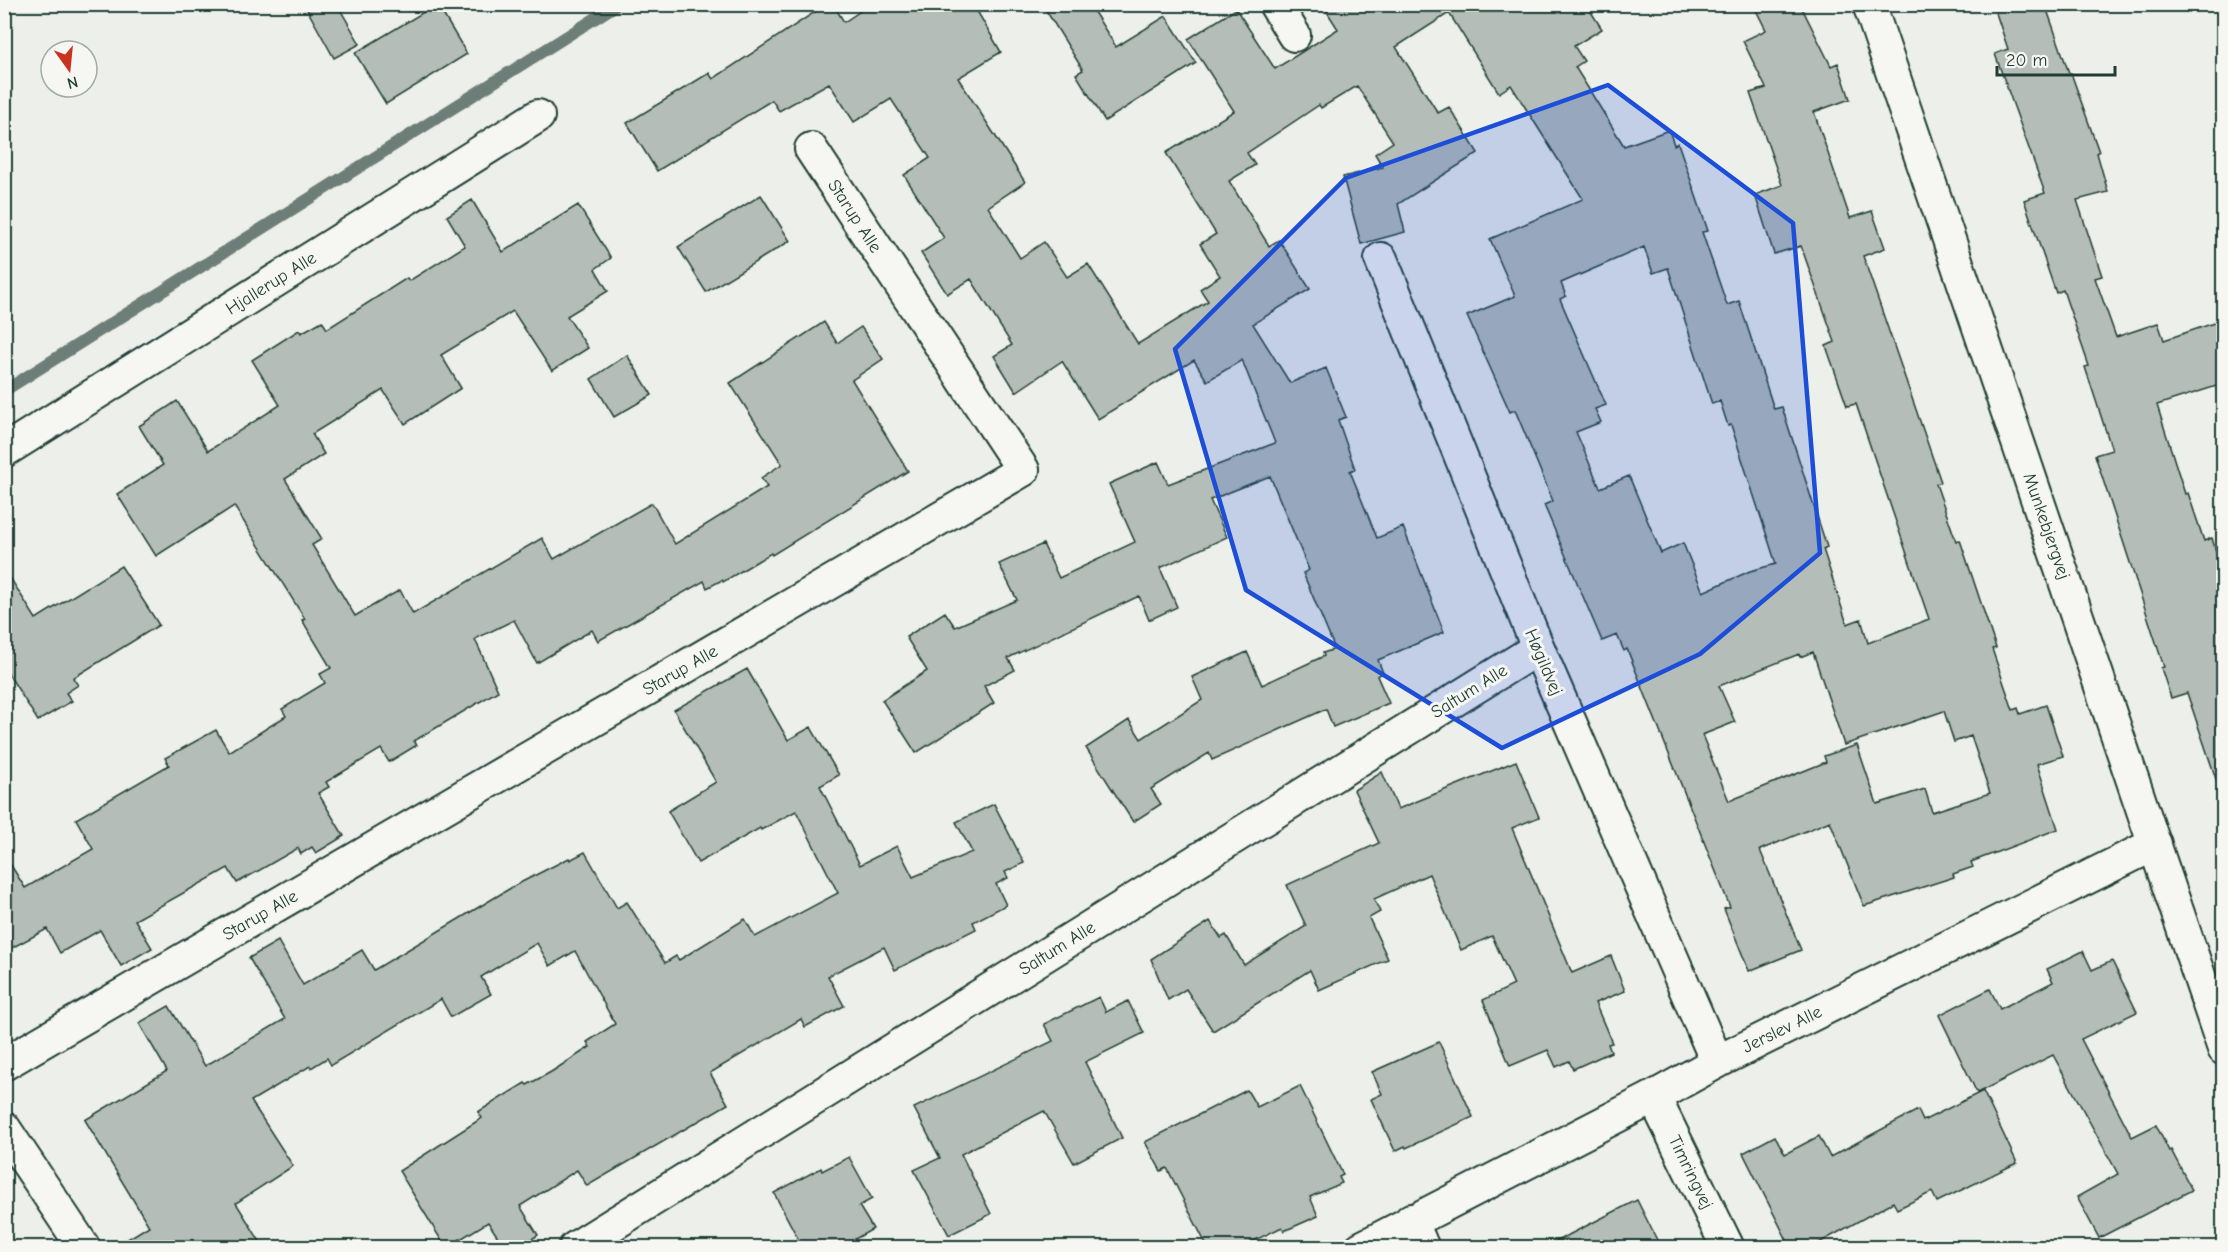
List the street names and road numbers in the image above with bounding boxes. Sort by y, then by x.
street label: Starup Alle [823,176,886,257]
street label: Hjallerup Alle [222,247,320,320]
street label: Munkebjergvej [2019,470,2075,582]
street label: Høgildvej [1520,626,1567,699]
street label: Starup Alle [639,641,721,700]
street label: Saltum Alle [1427,660,1511,723]
street label: Starup Alle [219,886,301,945]
street label: Saltum Alle [1015,917,1099,980]
street label: Jerslev Alle [1739,1001,1825,1058]
street label: Timringvej [1664,1132,1717,1213]

